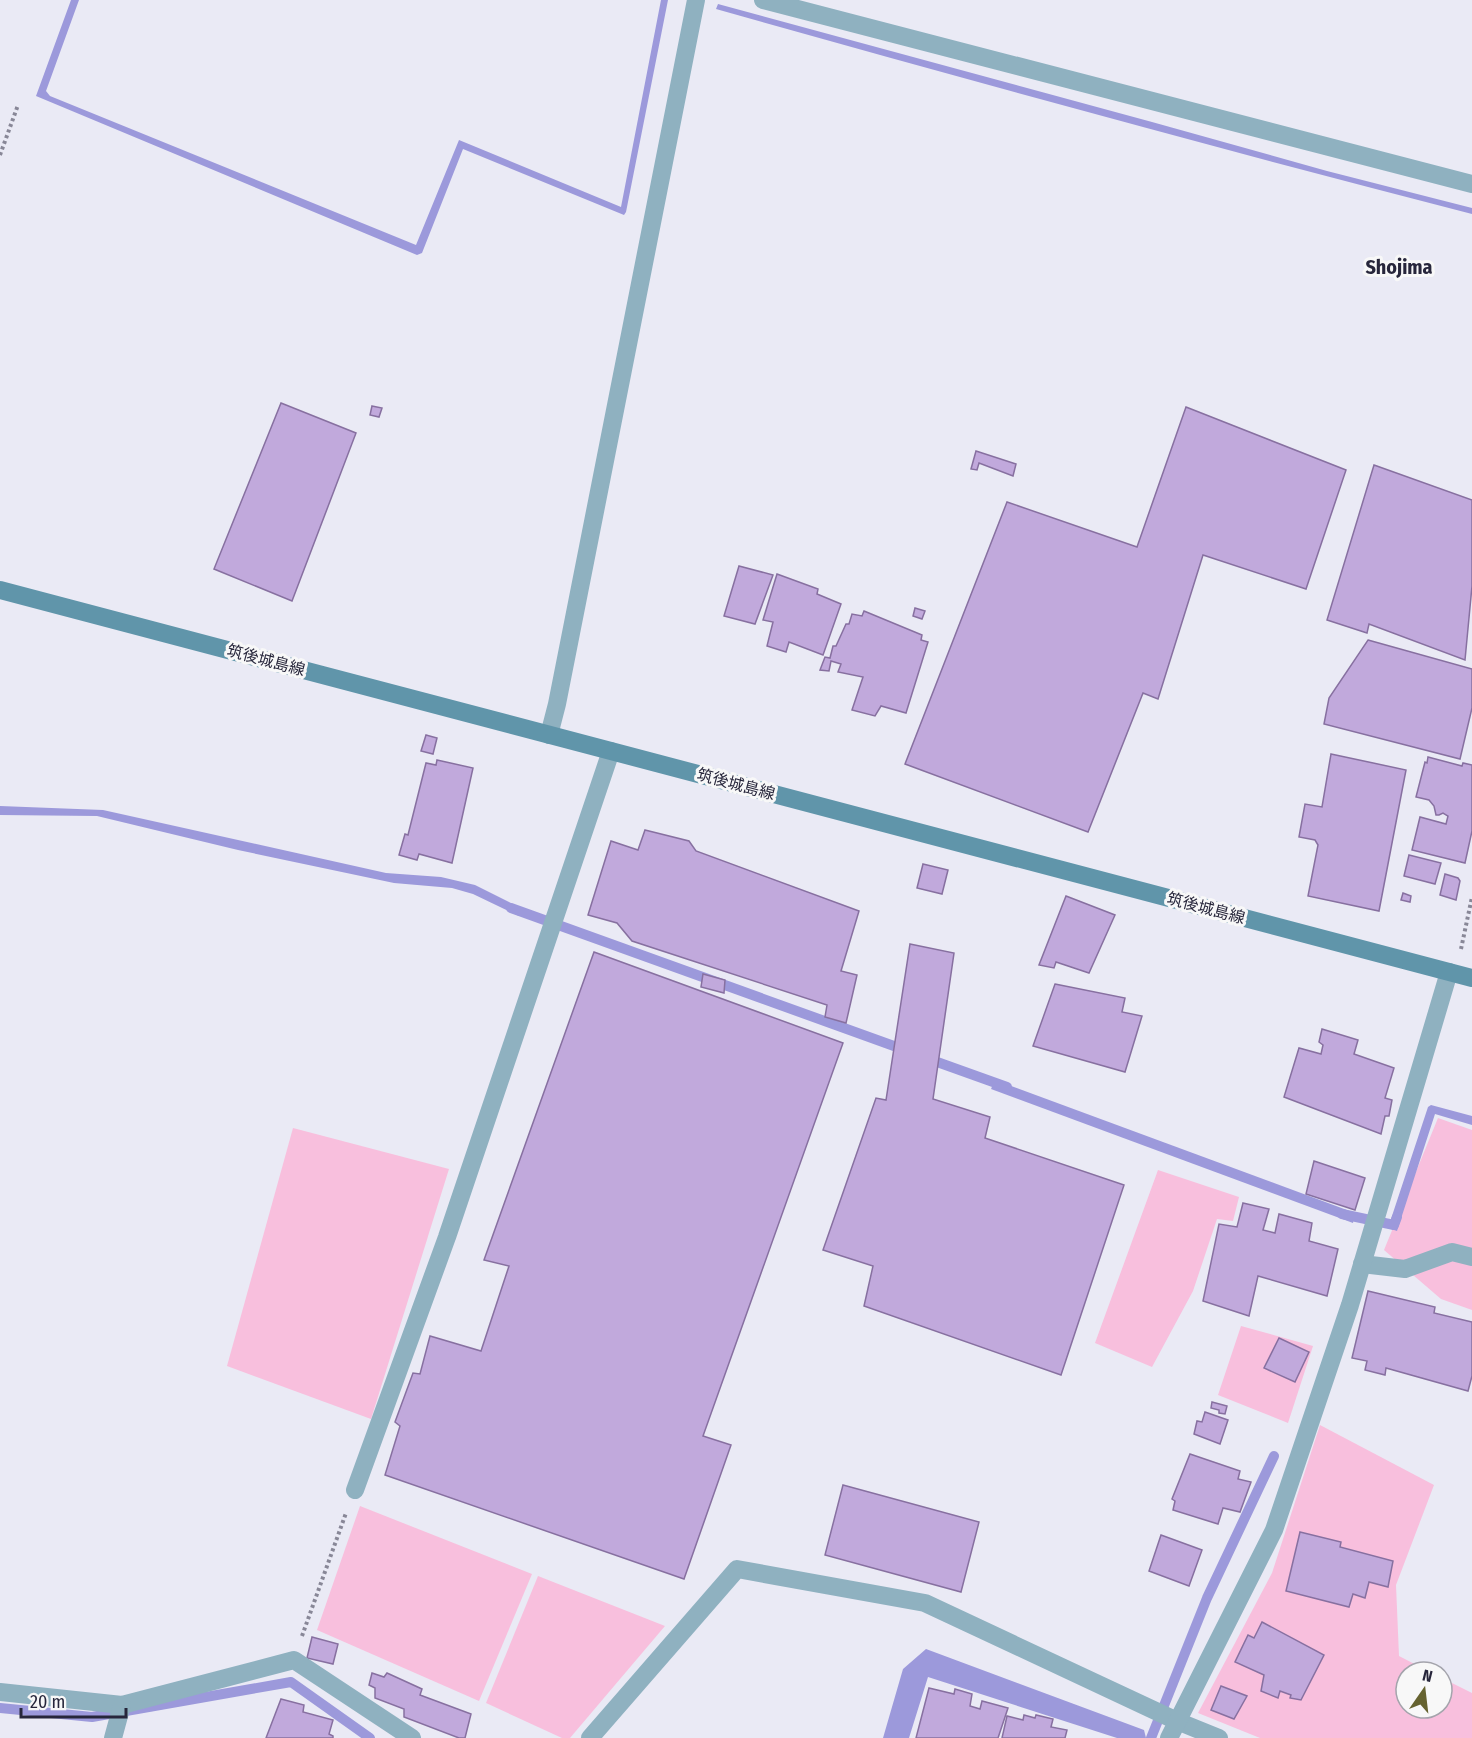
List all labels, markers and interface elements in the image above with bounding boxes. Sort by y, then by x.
district label: Shojima [1365,255,1433,279]
street label: 筑後城島線 [225,640,307,680]
street label: 筑後城島線 [695,764,777,804]
street label: 筑後城島線 [1165,888,1247,928]
north arrow [1394,1660,1454,1720]
text: N [1421,1666,1434,1686]
scale bar [21,1681,126,1719]
text: 20 m [30,1691,65,1713]

